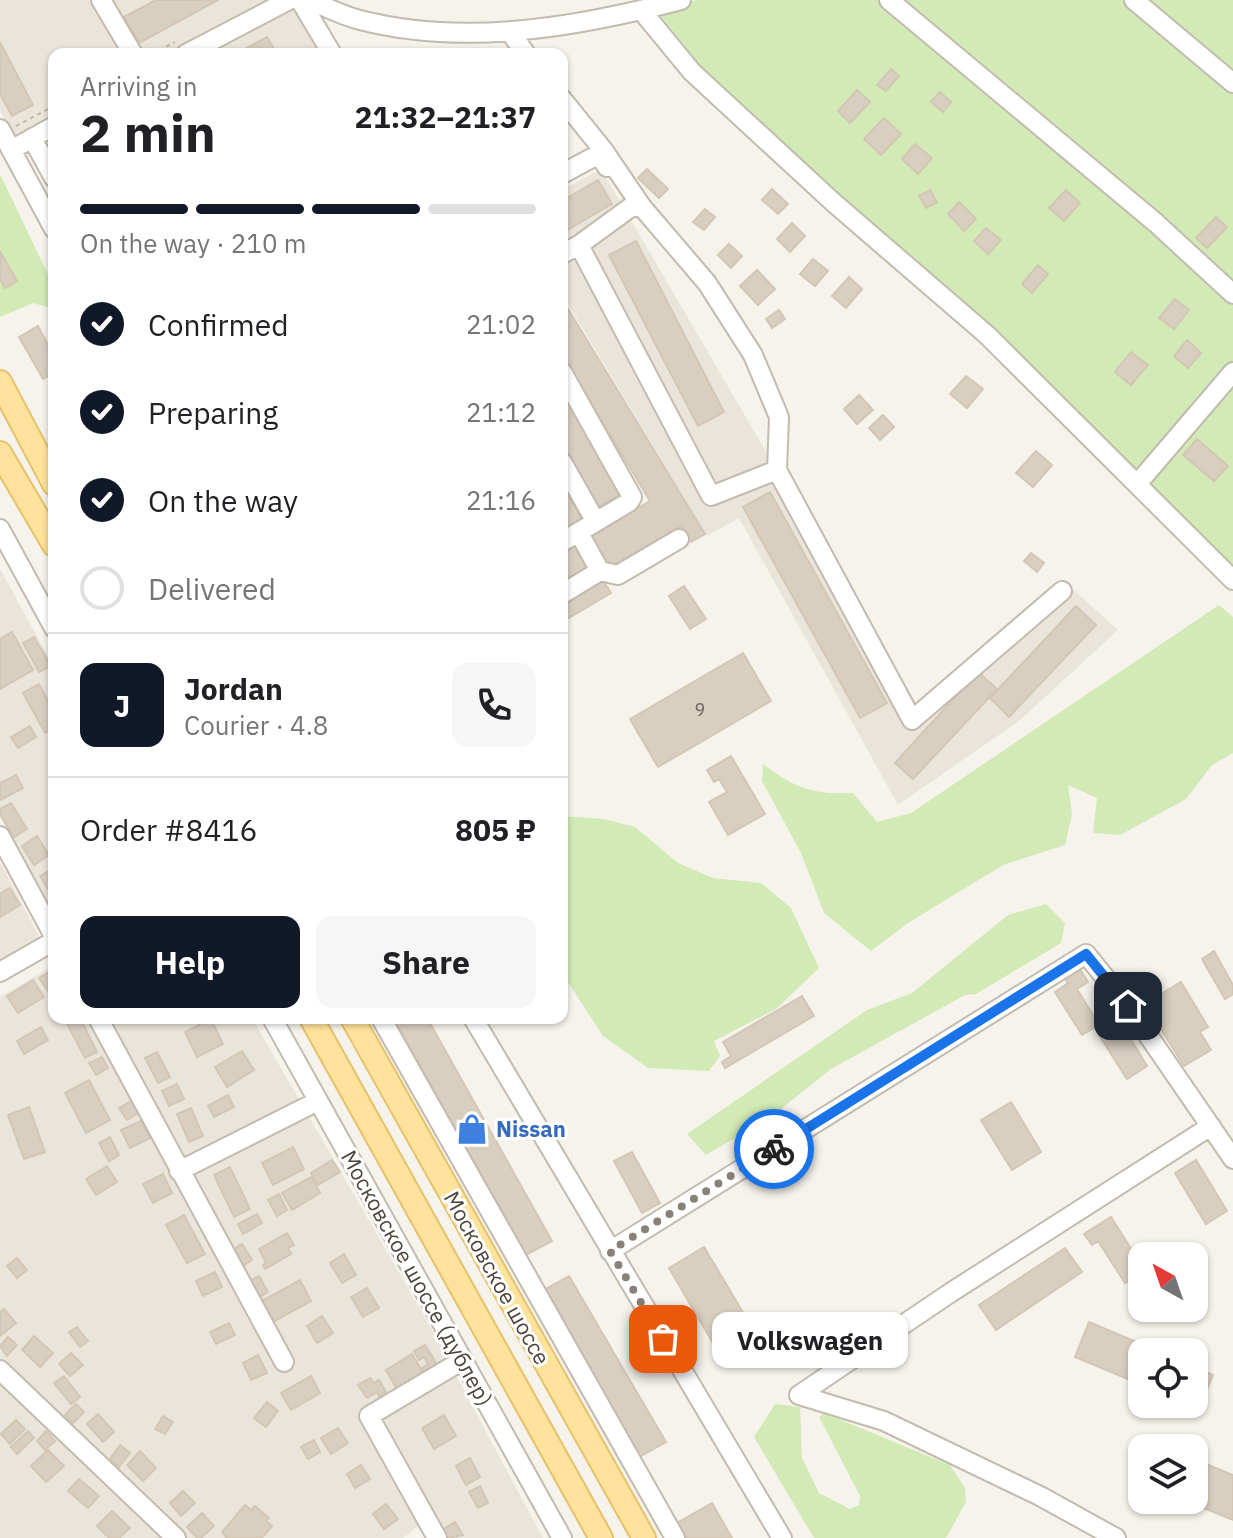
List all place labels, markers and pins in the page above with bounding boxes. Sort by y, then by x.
pin [1094,972,1162,1040]
shop icon: Nissan [455,1112,489,1146]
place label: Nissan [496,1114,566,1143]
pin [629,1305,697,1373]
callout: Volkswagen [711,1311,907,1367]

